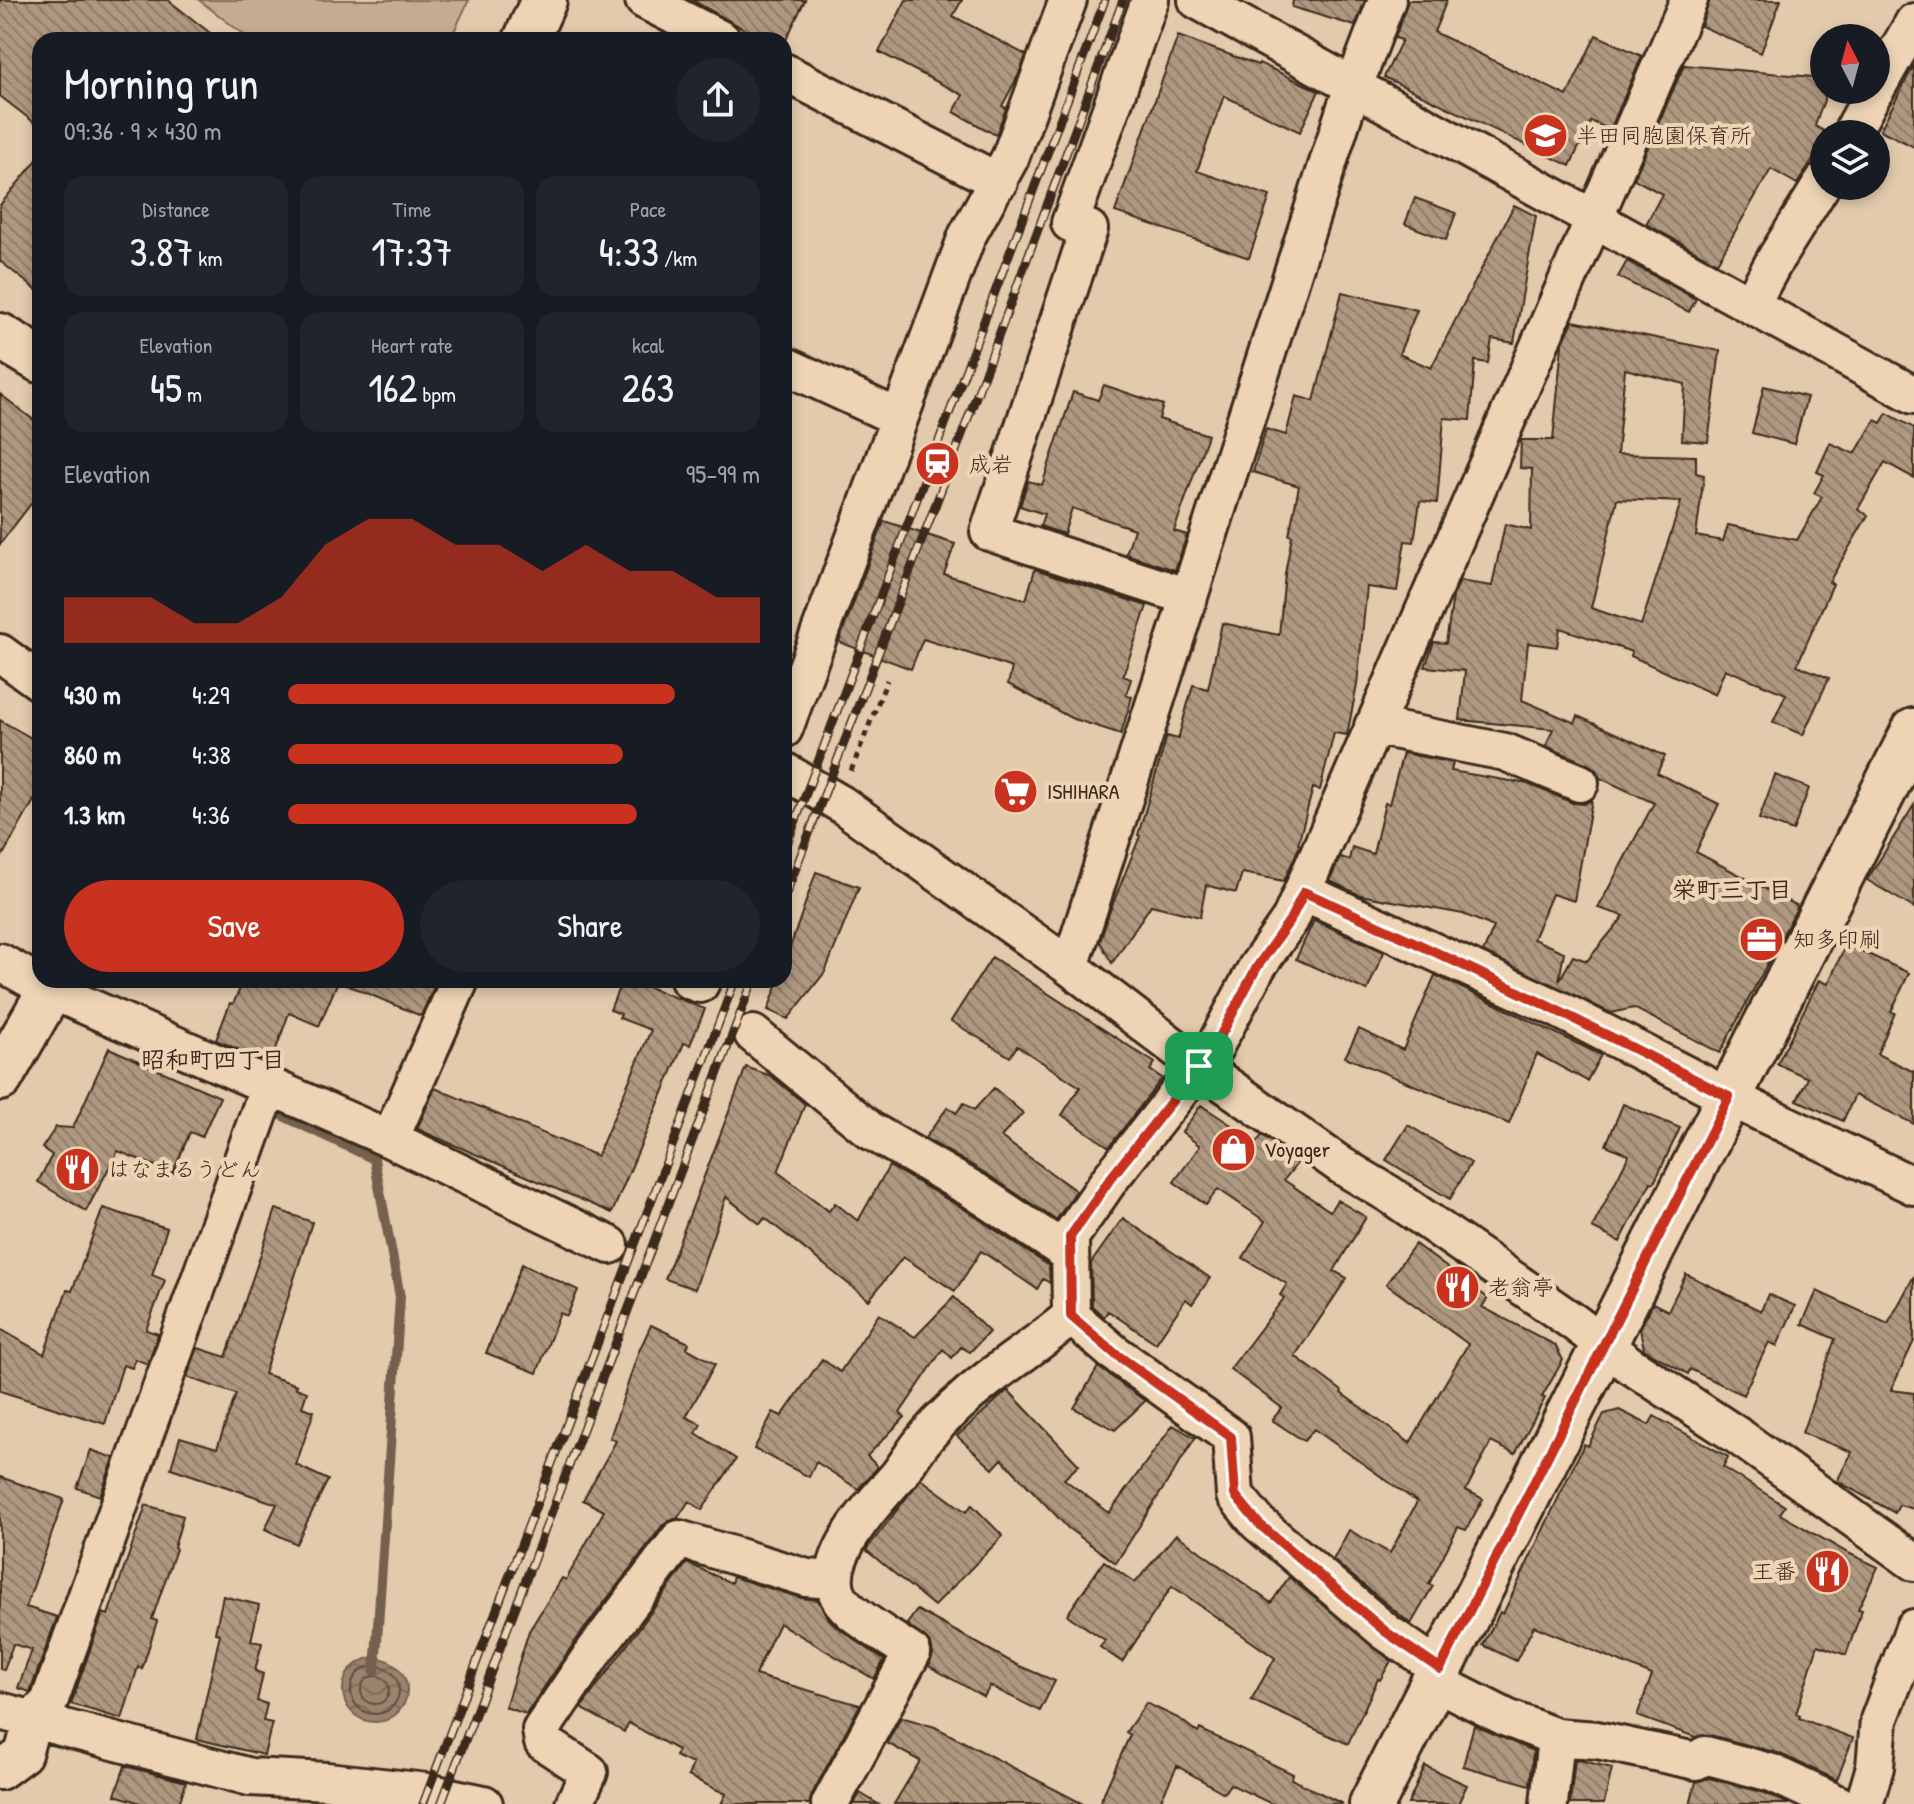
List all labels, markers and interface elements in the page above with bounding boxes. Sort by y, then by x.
north arrow [1810,24,1890,104]
map controls [1810,24,1890,200]
text: Morning run [64,53,259,113]
button: share [676,58,760,142]
school or university icon: 半田同胞園保育所 [1521,111,1569,159]
text: 09:36 · 9 × 430 m [64,113,221,148]
place label: 半田同胞園保育所 [1576,120,1752,150]
button: layers [1810,120,1890,200]
text: Distance [142,194,210,224]
text: Time [393,194,431,224]
text: Pace [630,194,666,224]
text: 3.87 [130,224,193,278]
text: 17:37 [371,224,453,278]
text: 4:33 [599,224,659,278]
text: km [193,243,222,273]
text: /km [659,243,697,273]
text: Elevation [139,330,213,360]
text: Heart rate [371,330,453,360]
text: kcal [632,330,664,360]
text: 45 [150,360,182,414]
text: 162 [368,360,417,414]
text: 263 [622,360,674,414]
text: m [182,379,202,409]
text: bpm [417,379,456,409]
station icon: 成岩 [914,440,962,488]
place label: 成岩 [969,449,1013,479]
text: Elevation [64,456,150,491]
text: 95–99 m [686,456,760,491]
text: 430 m [64,677,121,712]
text: 4:29 [192,677,230,712]
text: 860 m [64,737,121,772]
text: 4:38 [192,737,231,772]
supermarket icon: ISHIHARA [992,767,1040,815]
place label: ISHIHARA [1047,776,1120,806]
text: 1.3 km [64,797,125,832]
text: 4:36 [192,797,230,832]
district label: 栄町三丁目 [1672,873,1792,905]
button: Save [64,880,404,972]
button: Share [420,880,760,972]
office icon: 知多印刷 [1738,915,1786,963]
place label: 知多印刷 [1793,924,1881,954]
pin [1165,1032,1233,1100]
district label: 昭和町四丁目 [141,1043,285,1075]
icon: arrive [1177,1044,1221,1088]
shop icon: Voyager [1209,1125,1257,1173]
place label: Voyager [1264,1134,1331,1164]
restaurant icon: はなまるうどん [53,1145,101,1193]
place label: はなまるうどん [108,1154,262,1184]
restaurant icon: 老翁亭 [1433,1263,1481,1311]
place label: 老翁亭 [1488,1272,1554,1302]
restaurant icon: 王番 [1803,1547,1851,1595]
place label: 王番 [1752,1556,1796,1586]

